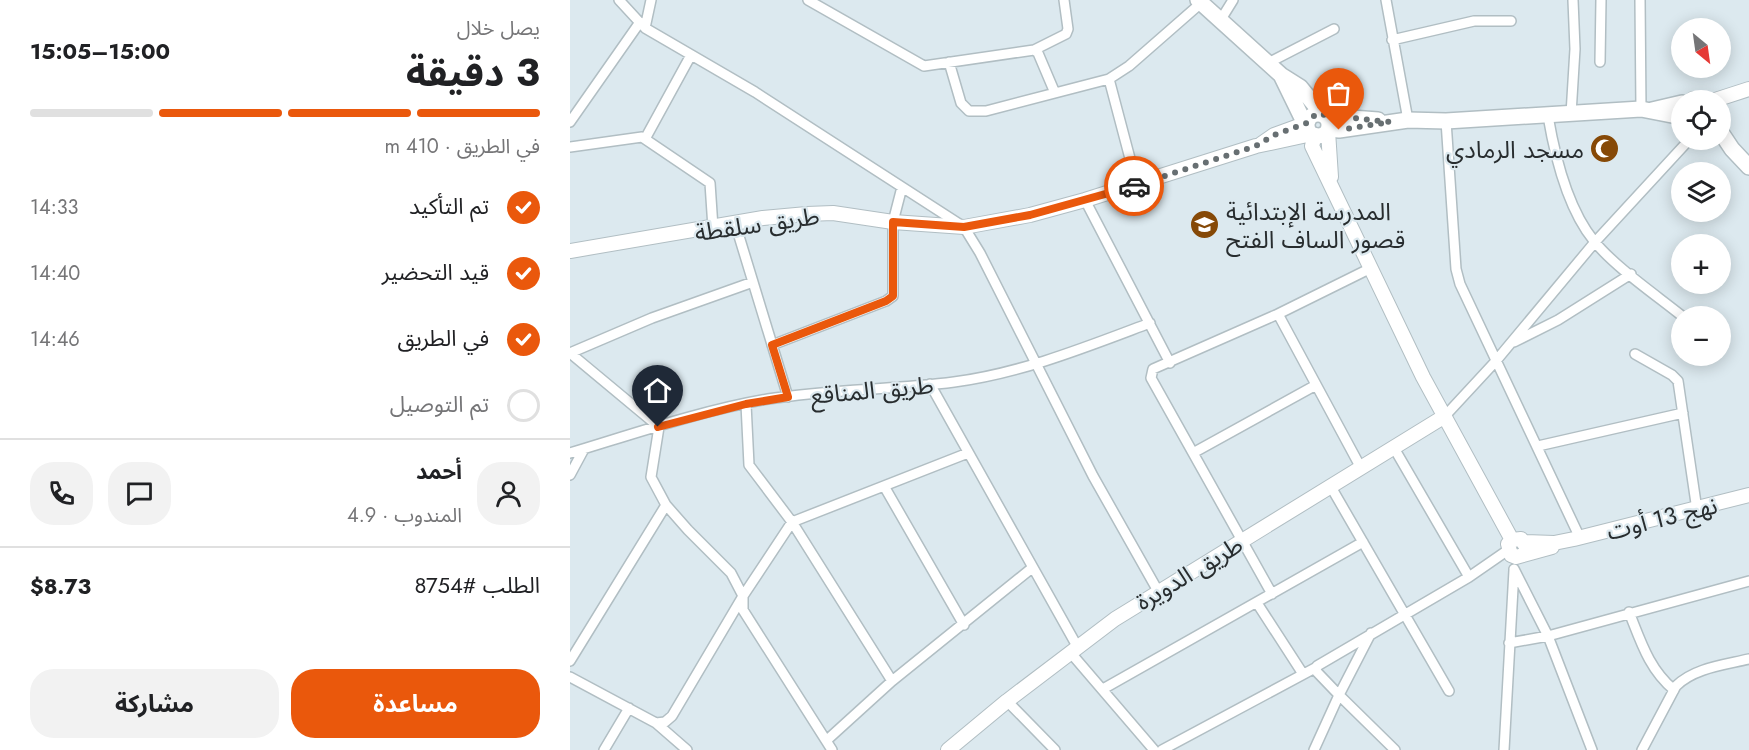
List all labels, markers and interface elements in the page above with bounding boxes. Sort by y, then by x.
text: يصل خلال [457,14,540,43]
north arrow [1671,18,1731,78]
map controls [1671,18,1731,366]
text: 15:00–15:05 [30,35,170,67]
text: 3 دقيقة [406,44,540,101]
pin [1313,68,1364,130]
icon: bag [1322,77,1355,110]
button: locate [1671,90,1731,150]
text: في الطريق · 410 m [384,132,540,161]
place label: مسجد الرمادي [1446,132,1584,168]
mosque icon: مسجد الرمادي [1589,133,1621,165]
courier [1104,156,1164,216]
button: layers [1671,162,1731,222]
icon: car [1118,170,1151,203]
text: تم التأكيد [409,190,489,222]
icon: check [507,191,540,224]
text: 14:33 [30,193,79,222]
place label: المدرسة الإبتدائية قصور الساف الفتح [1226,194,1405,257]
street label: طريق سلقطة [692,198,822,250]
school or university icon: المدرسة الإبتدائية قصور الساف الفتح [1189,209,1221,241]
button: + [1671,234,1731,294]
text: قيد التحضير [382,256,489,288]
icon: check [507,257,540,290]
text: 14:40 [30,259,80,288]
button: − [1671,306,1731,366]
text: في الطريق [397,322,489,354]
icon: check [507,323,540,356]
text: 14:46 [30,325,80,354]
pin [632,365,683,427]
street label: طريق المناقع [809,367,935,413]
icon: home [641,374,674,407]
text: تم التوصيل [390,388,489,420]
text: أحمد [416,455,462,487]
button: phone [30,462,93,525]
button: chat [108,462,171,525]
button: person [477,462,540,525]
street label: نهج 13 أوت [1603,487,1721,549]
text: المندوب · 4.9 [347,501,462,530]
street label: طريق الدويرة [1129,527,1249,619]
text: الطلب #8754 [414,569,540,601]
text: $8.73 [30,570,91,602]
button: مشاركة [30,669,279,738]
button: مساعدة [291,669,540,738]

